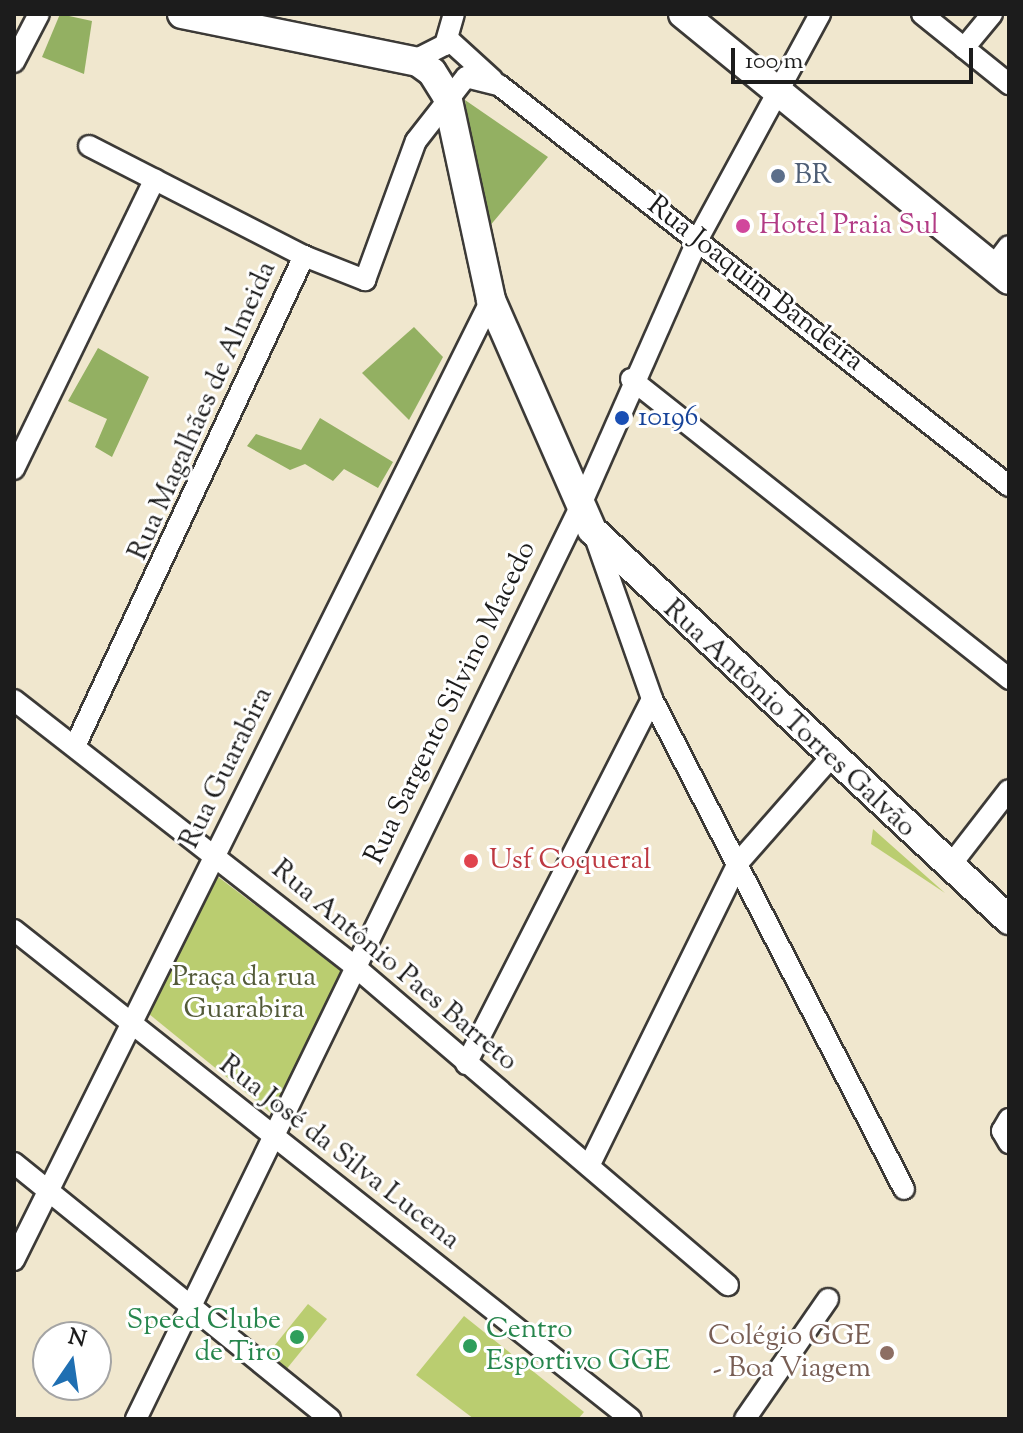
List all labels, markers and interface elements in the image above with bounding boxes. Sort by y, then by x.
scale bar [735,32,977,82]
text: 100 m [745,45,803,79]
place label: BR [794,159,832,193]
marker: BR [769,167,787,185]
street label: Rua Joaquim Bandeira [640,189,870,379]
place label: Hotel Praia Sul [759,209,939,243]
marker: Hotel Praia Sul [734,217,752,235]
street label: Rua Magalhães de Almeida [122,256,284,566]
place label: 10196 [638,401,699,435]
marker: 10196 [613,409,631,427]
street label: Rua Sargento Silvino Macedo [358,536,544,870]
street label: Rua Antônio Torres Galvão [656,593,922,845]
street label: Rua Guarabira [173,682,281,854]
place label: Usf Coqueral [489,844,651,878]
marker: Usf Coqueral [460,850,482,872]
street label: Rua Antônio Paes Barreto [264,853,524,1079]
park label: Praça da rua Guarabira [172,961,316,1027]
street label: Rua José da Silva Lucena [212,1049,466,1257]
place label: Speed Clube de Tiro [127,1304,281,1370]
place label: Centro Esportivo GGE [486,1313,670,1379]
place label: Colégio GGE - Boa Viagem [708,1320,871,1386]
north arrow [32,1321,112,1401]
text: N [65,1322,89,1357]
marker: Speed Clube de Tiro [288,1328,306,1346]
marker: Centro Esportivo GGE [461,1337,479,1355]
marker: Colégio GGE - Boa Viagem [878,1344,896,1362]

